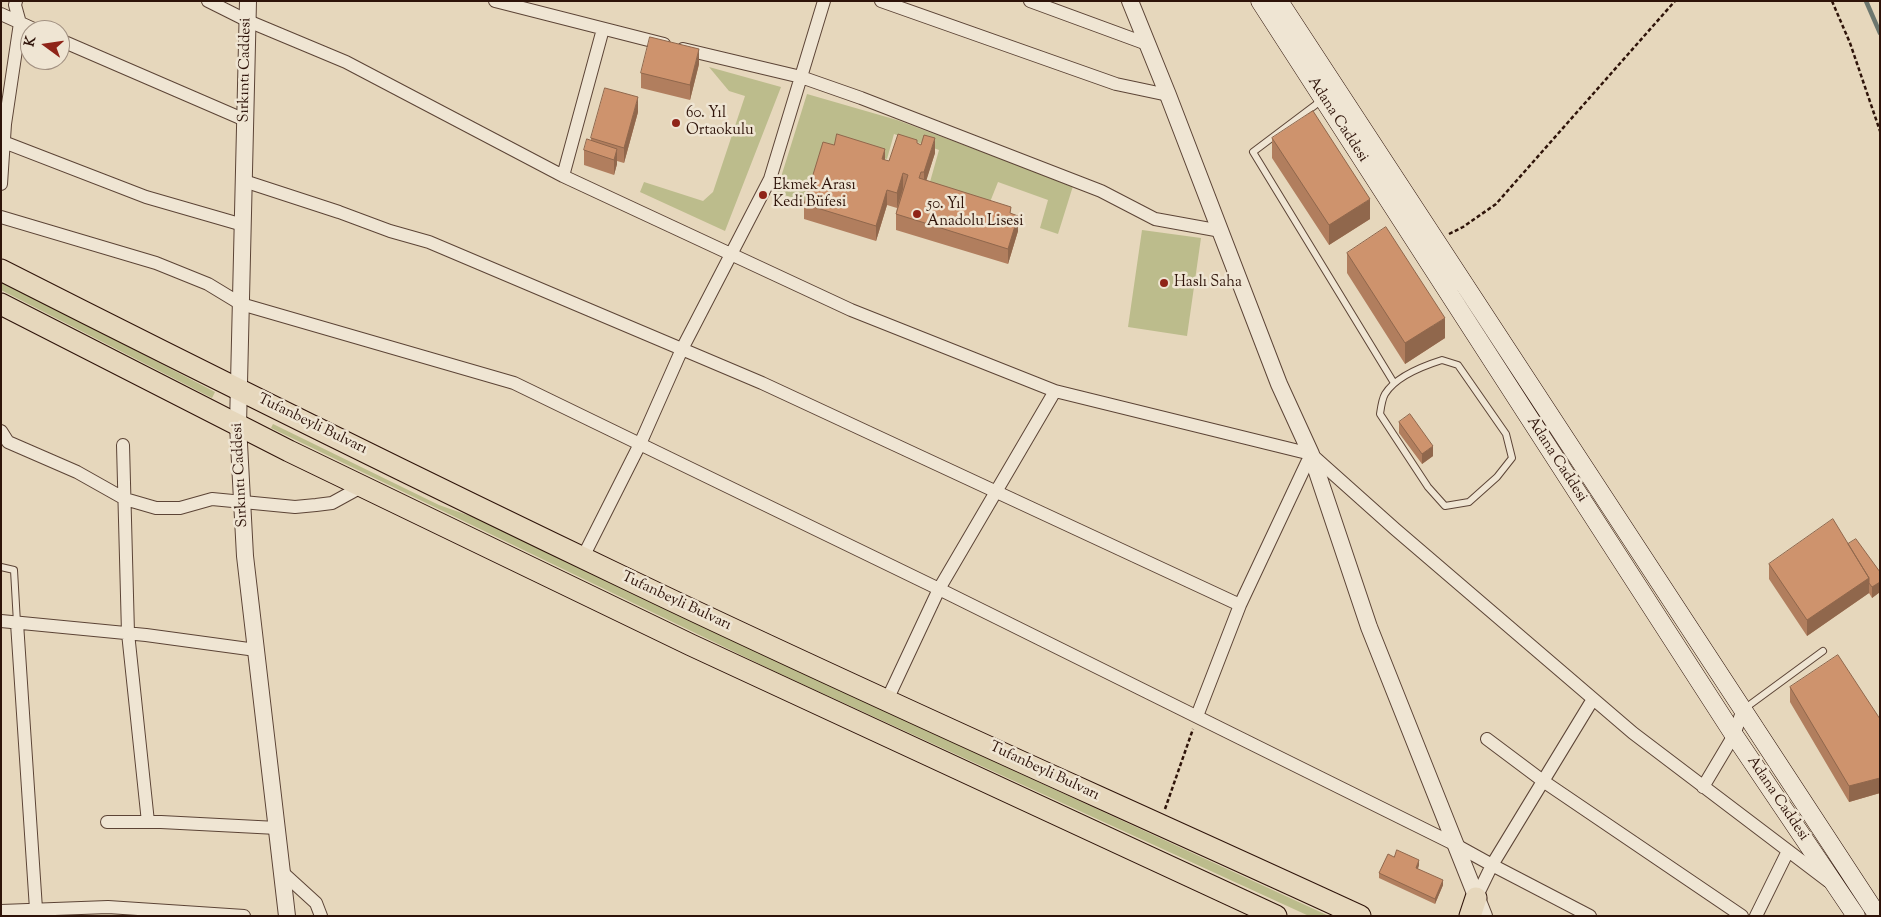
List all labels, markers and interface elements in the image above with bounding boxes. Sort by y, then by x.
street label: Sırkıntı Caddesi [236,17,256,123]
north arrow [20,20,70,70]
text: K [20,34,42,49]
street label: Adana Caddesi [1303,74,1371,166]
place label: 60. Yıl Ortaokulu [686,105,754,140]
marker: 60. Yıl Ortaokulu [670,117,682,129]
place label: Ekmek Arası Kedi Büfesi [773,177,856,212]
marker: Ekmek Arası Kedi Büfesi [757,189,769,201]
place label: 50. Yıl Anadolu Lisesi [927,196,1023,231]
marker: 50. Yıl Anadolu Lisesi [911,208,923,220]
place label: Haslı Saha [1174,274,1242,292]
marker: Haslı Saha [1158,277,1170,289]
street label: Tufanbeyli Bulvarı [254,391,370,459]
street label: Adana Caddesi [1522,414,1590,506]
street label: Sırkıntı Caddesi [229,422,253,528]
street label: Tufanbeyli Bulvarı [618,569,734,635]
street label: Tufanbeyli Bulvarı [986,739,1102,805]
street label: Adana Caddesi [1742,753,1812,845]

